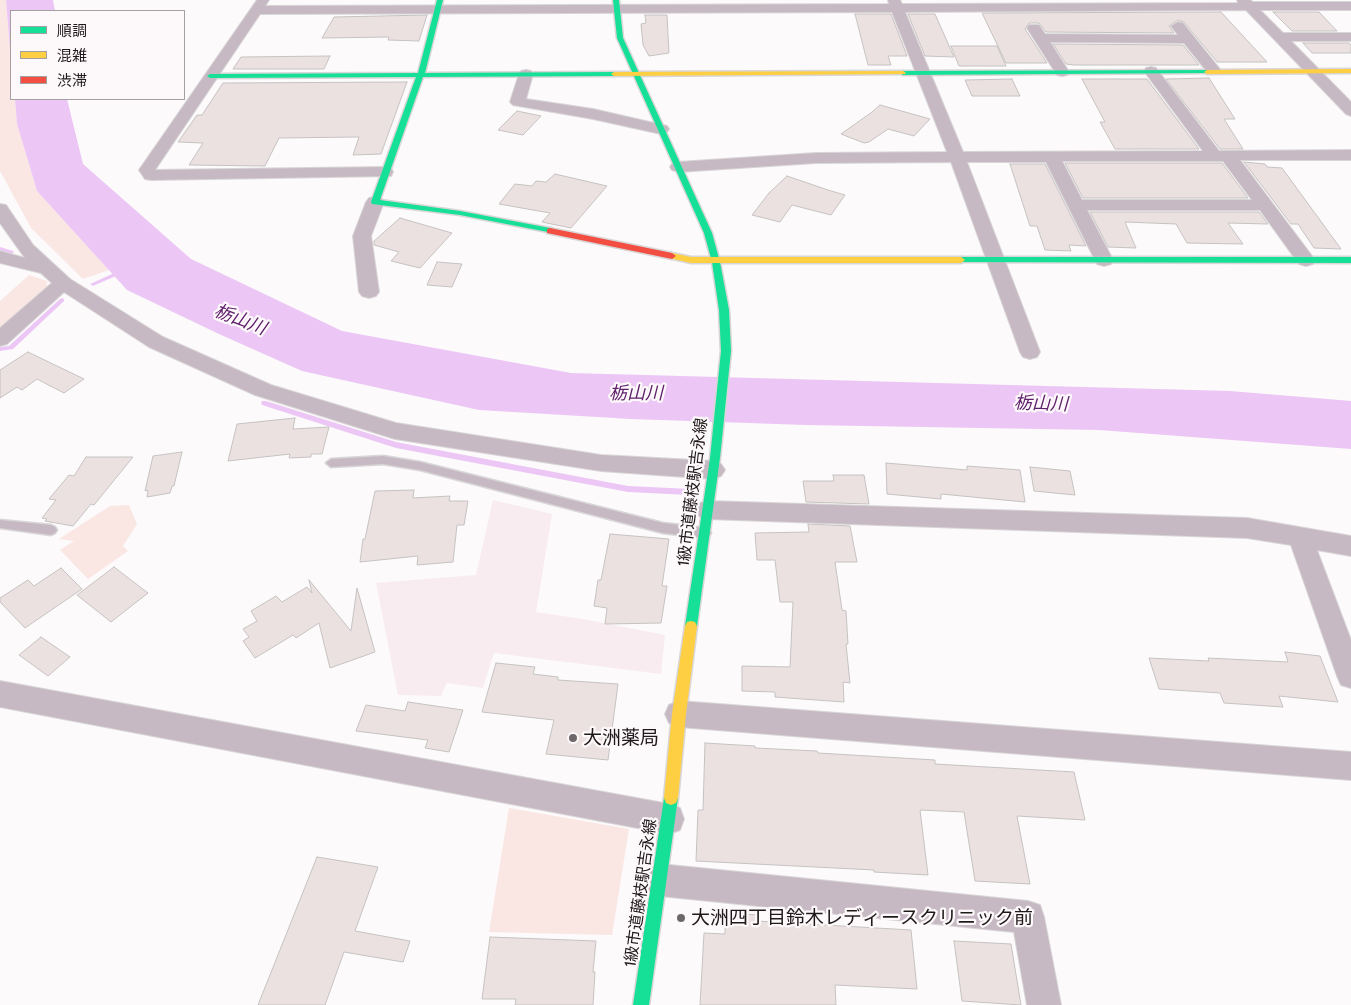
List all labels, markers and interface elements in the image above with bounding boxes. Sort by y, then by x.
legend [10,10,185,100]
text: 順調 [57,22,87,40]
text: 混雑 [57,47,87,65]
text: 渋滞 [57,72,87,90]
water label: 栃山川 [211,300,269,340]
water label: 栃山川 [609,383,663,405]
water label: 栃山川 [1014,392,1068,416]
street label: 1級市道藤枝駅吉永線 [674,417,712,567]
place label: 大洲薬局 [583,727,659,749]
marker: 大洲薬局 [567,732,579,744]
street label: 1級市道藤枝駅吉永線 [621,818,661,968]
place label: 大洲四丁目鈴木レディースクリニック前 [691,907,1033,929]
marker: 大洲四丁目鈴木レディースクリニック前 [675,912,687,924]

